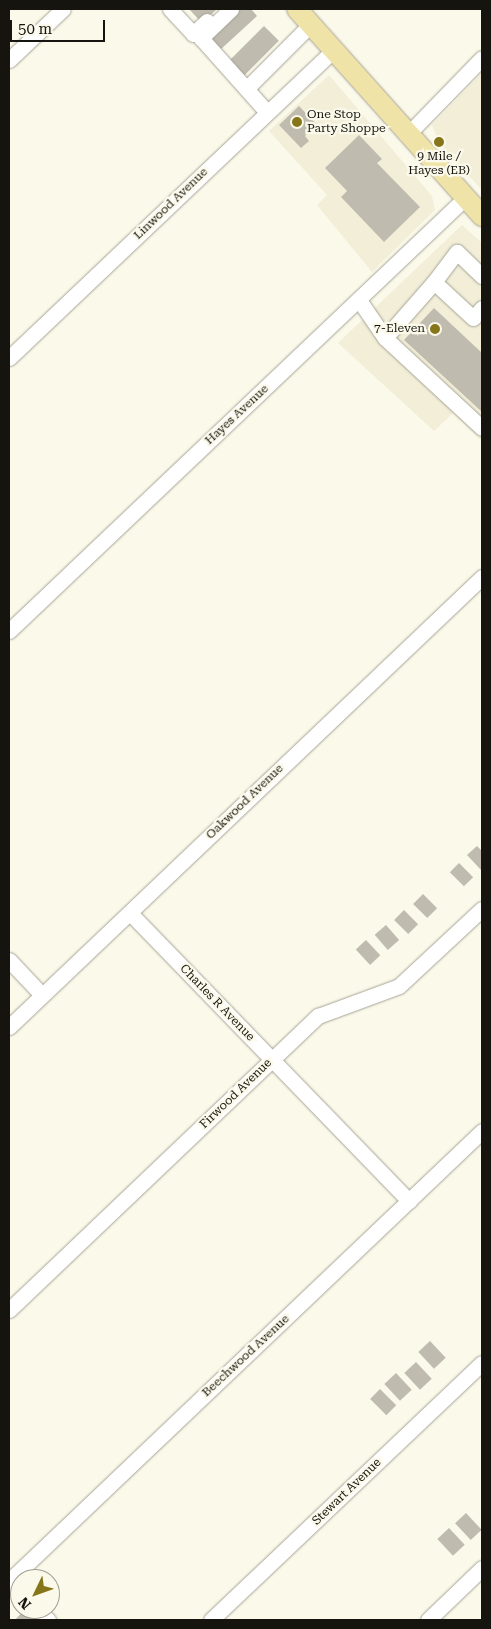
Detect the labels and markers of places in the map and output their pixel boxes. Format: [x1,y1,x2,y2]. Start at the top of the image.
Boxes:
place label: One Stop Party Shoppe [307,108,386,136]
marker: One Stop Party Shoppe [291,116,303,128]
marker: 9 Mile / Hayes (EB) [433,136,445,148]
place label: 9 Mile / Hayes (EB) [408,150,470,178]
place label: 7-Eleven [374,322,425,336]
marker: 7-Eleven [429,323,441,335]

